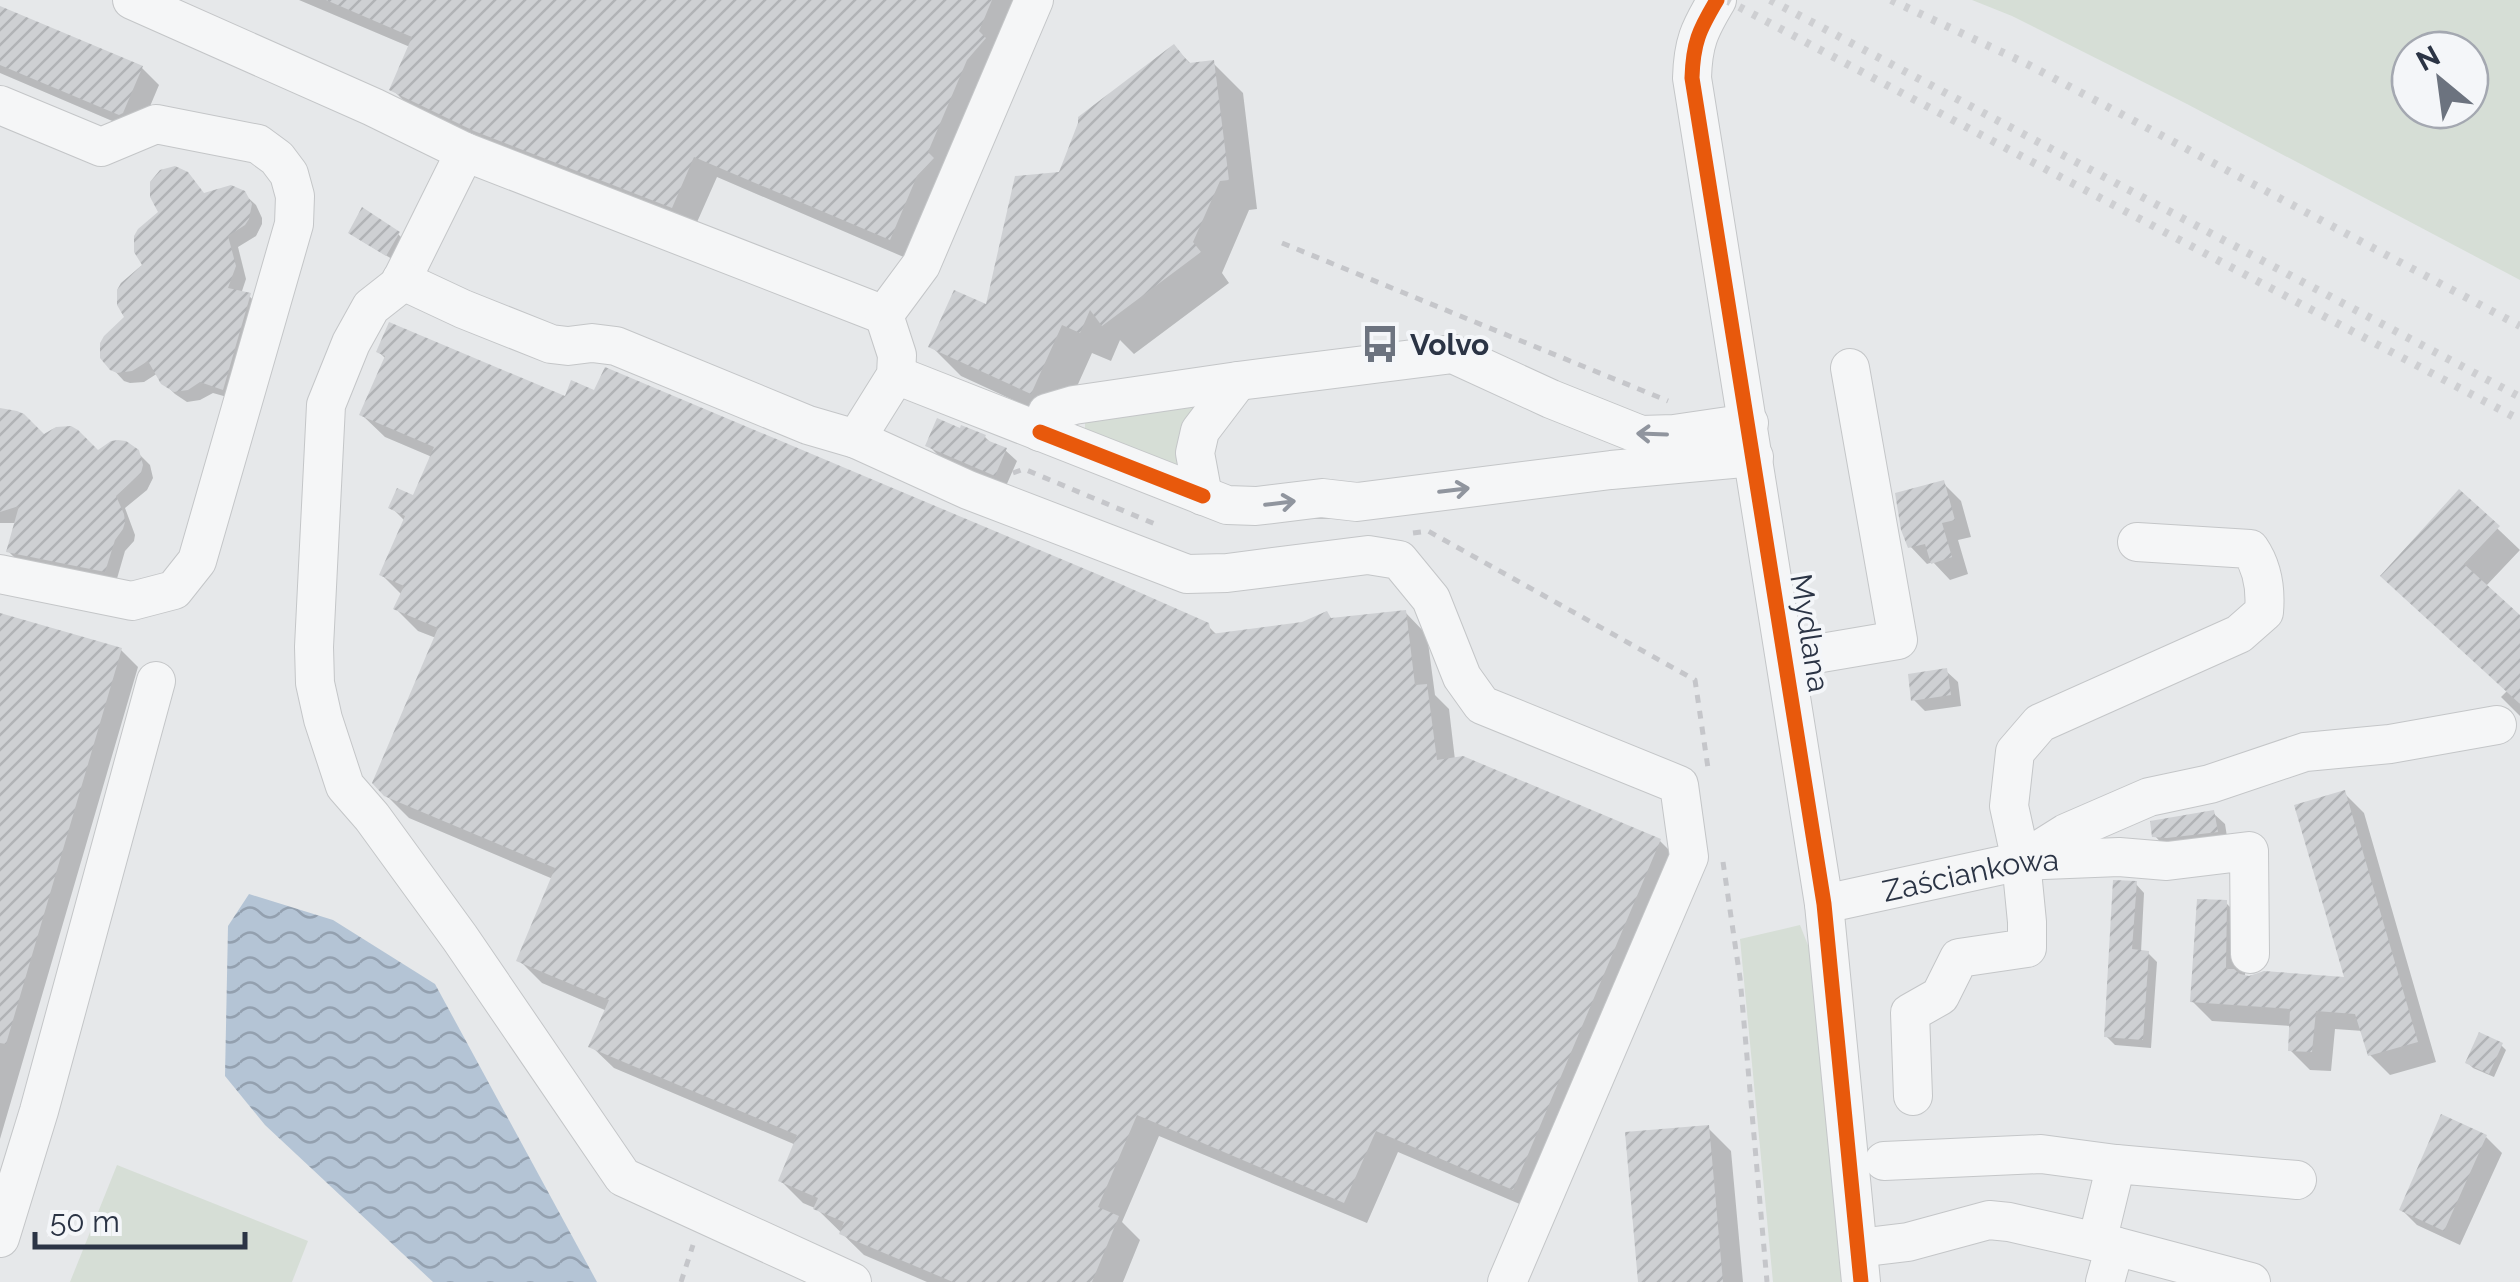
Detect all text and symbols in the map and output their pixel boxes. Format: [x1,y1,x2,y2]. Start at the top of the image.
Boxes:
north arrow [2390,30,2490,130]
text: N [2411,39,2445,78]
bus stop icon: Volvo [1359,323,1401,365]
place label: Volvo [1410,327,1489,362]
one-way arrow [1636,424,1669,443]
one-way arrow [1438,480,1470,498]
one-way arrow [1263,493,1295,512]
street label: Mydlana [1783,571,1837,695]
street label: Zaściankowa [1879,842,2060,908]
scale bar [35,1187,245,1249]
text: 50 m [50,1204,120,1239]

